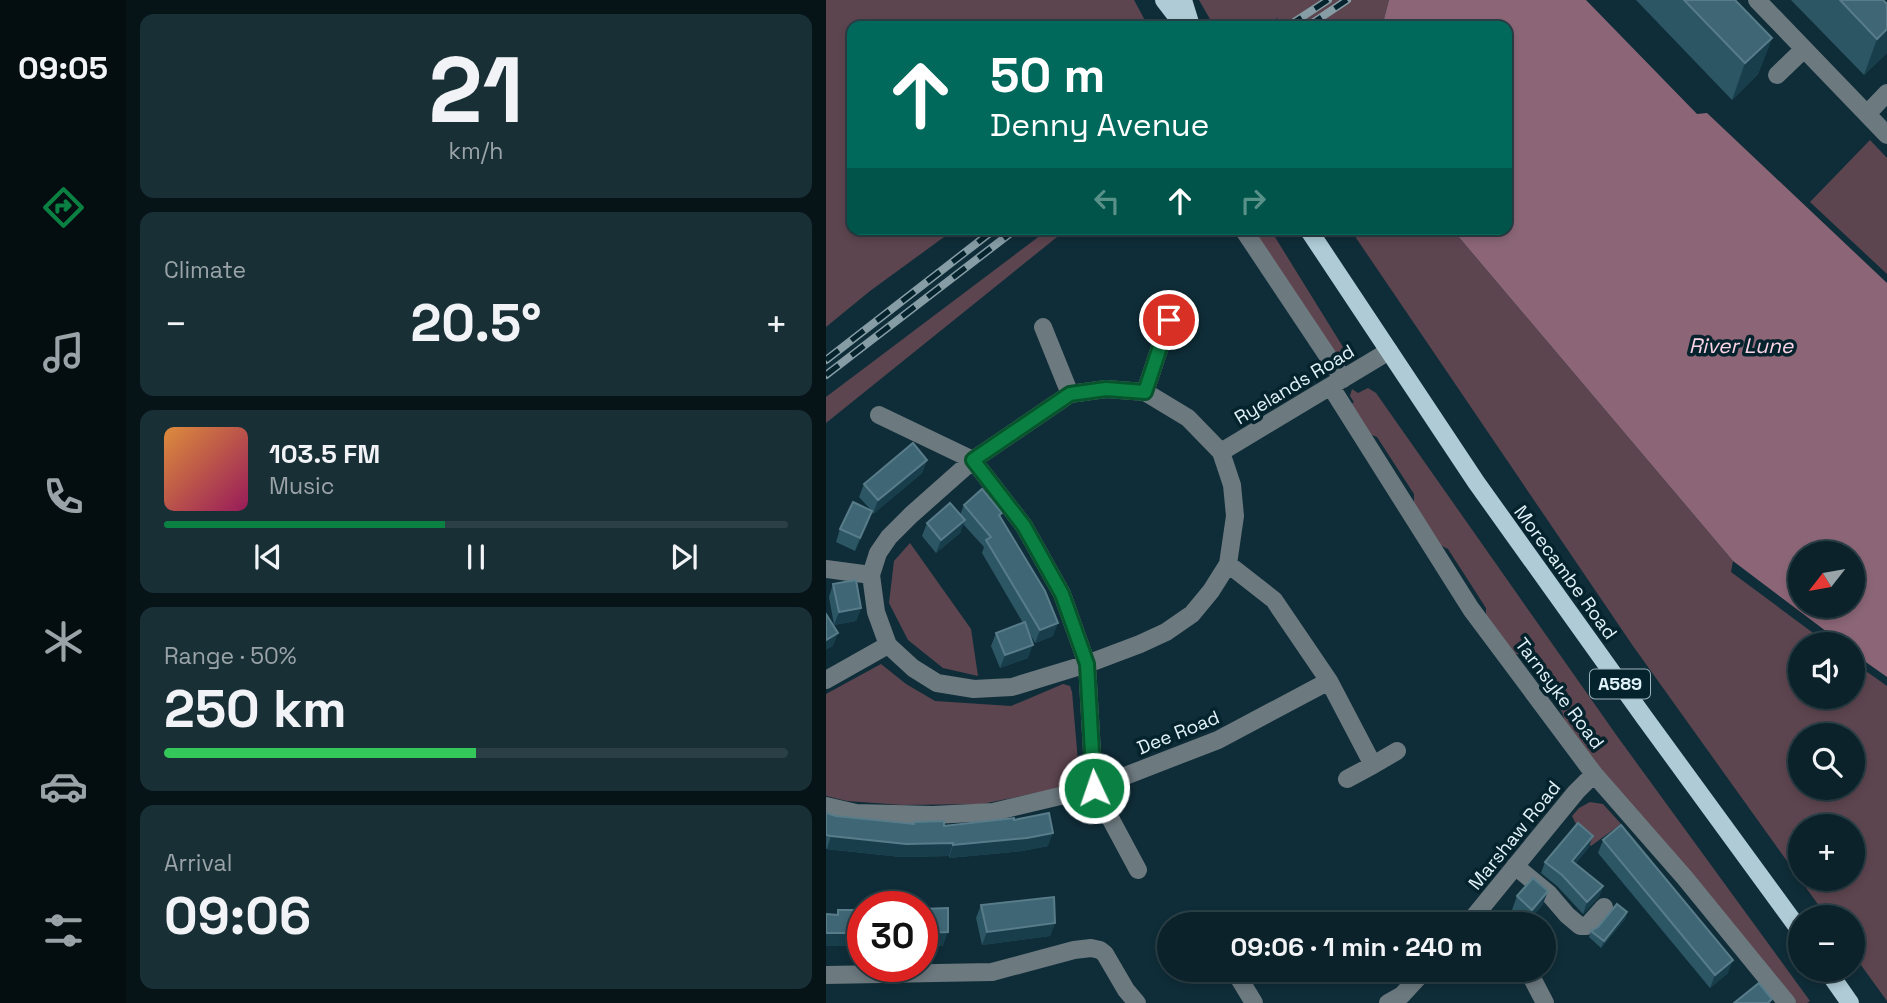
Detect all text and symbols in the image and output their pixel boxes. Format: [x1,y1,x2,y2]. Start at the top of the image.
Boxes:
text: 21 [428,32,524,149]
text: 50 m [990,44,1105,106]
text: 09:05 [18,48,108,88]
icon: ahead [875,49,966,140]
text: Denny Avenue [990,105,1210,145]
text: km/h [449,136,503,166]
icon: left [1088,182,1126,220]
icon: ahead [1161,182,1199,220]
icon: right [1234,182,1272,220]
icon: directions [39,183,88,232]
text: Climate [164,255,246,285]
text: 20.5° [410,290,542,356]
pin [1139,290,1199,350]
text: − [164,300,188,348]
text: + [764,300,788,348]
icon: arrive [1150,301,1188,339]
icon: music [39,328,88,377]
water label: River Lune [1689,332,1795,359]
street label: Ryelands Road [1230,339,1359,430]
text: 103.5 FM [269,437,380,471]
text: Music [269,471,334,501]
icon: phone [39,472,88,521]
street label: Morecambe Road [1508,500,1623,644]
icon: previous [249,538,287,576]
icon: pause [457,538,495,576]
icon: next [665,538,703,576]
north arrow [1788,541,1866,618]
map controls [1788,541,1865,982]
icon: climate [39,617,88,666]
button: sound [1788,632,1865,709]
street label: Tarnsyke Road [1509,633,1610,754]
text: Range · 50% [164,641,297,671]
road number: A589 [1590,670,1650,698]
text: 250 km [164,676,347,742]
street label: Dee Road [1133,705,1223,760]
button: search [1788,723,1865,800]
position arrow [1057,751,1131,825]
icon: car [39,762,88,811]
street label: Marshaw Road [1463,776,1566,895]
button: + [1788,814,1865,891]
text: Arrival [164,848,232,878]
text: 09:06 [164,883,311,949]
speed limit sign: 30 [847,891,938,982]
button: − [1788,905,1865,982]
icon: filters [39,906,88,955]
text: 09:06 · 1 min · 240 m [1230,930,1483,964]

